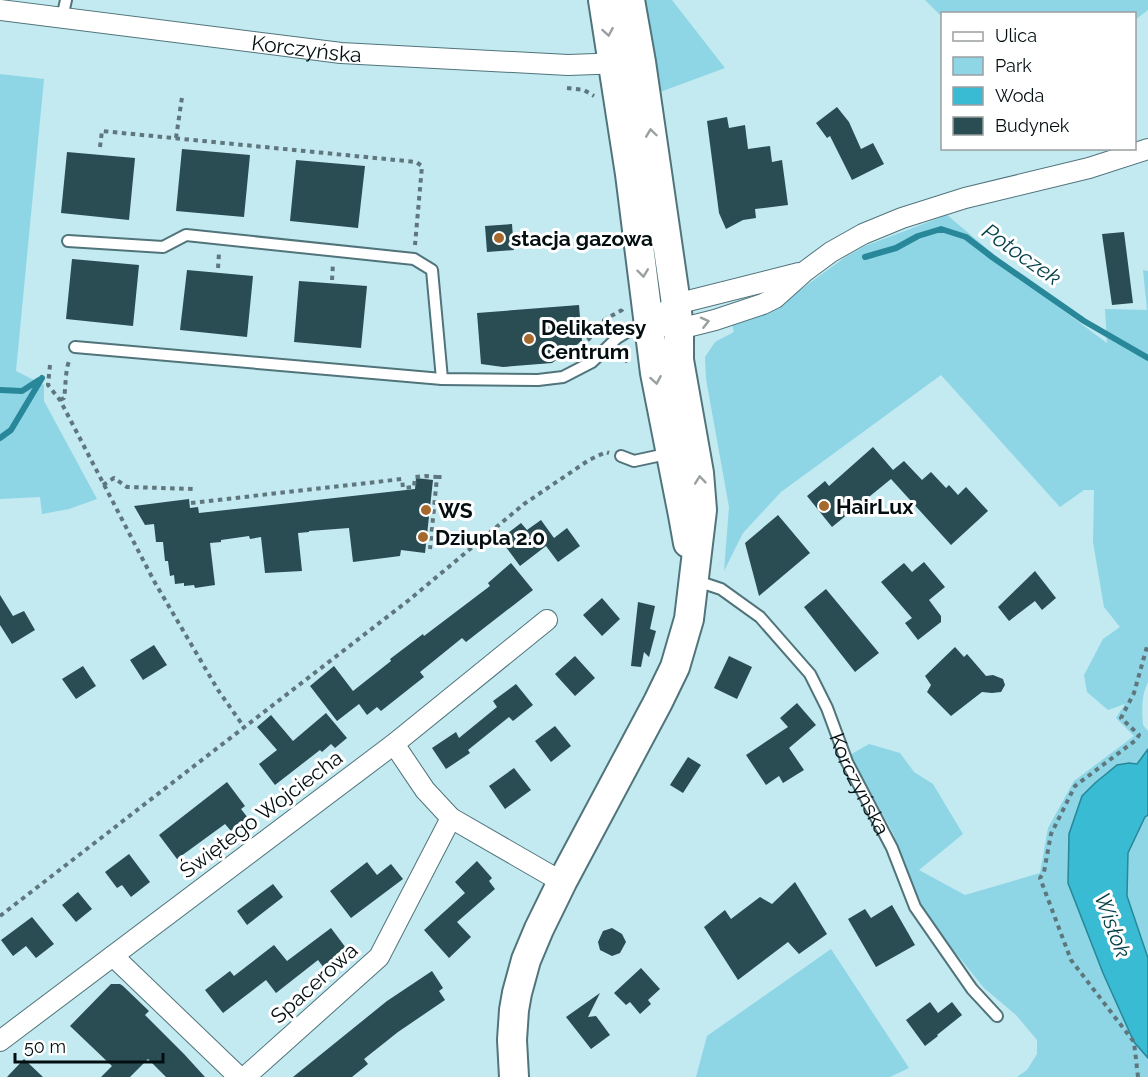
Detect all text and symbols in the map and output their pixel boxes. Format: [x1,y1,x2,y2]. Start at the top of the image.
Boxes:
legend [941,12,1136,150]
text: Ulica [995,25,1037,46]
one-way arrow [602,28,614,37]
street label: Korczyńska [250,29,362,67]
text: Park [995,55,1032,76]
text: Woda [995,85,1044,106]
text: Budynek [995,115,1070,136]
one-way arrow [646,129,658,138]
water label: Potoczek [978,217,1067,291]
place label: stacja gazowa [511,226,653,251]
marker: stacja gazowa [492,231,506,245]
one-way arrow [636,269,648,278]
place label: Delikatesy Centrum [541,315,647,364]
one-way arrow [700,317,710,330]
marker: Delikatesy Centrum [522,332,536,346]
one-way arrow [650,375,662,385]
one-way arrow [694,475,707,485]
place label: HairLux [836,494,914,519]
place label: WS [438,498,473,523]
marker: HairLux [817,499,831,513]
marker: WS [419,503,433,517]
place label: Dziupla 2.0 [435,525,545,550]
marker: Dziupla 2.0 [416,530,430,544]
street label: Korczyńska [825,729,895,839]
street label: Świętego Wojciecha [175,745,347,883]
water label: Wisłok [1089,889,1137,961]
street label: Spacerowa [265,937,363,1029]
scale bar [15,1026,164,1064]
text: 50 m [24,1036,66,1057]

